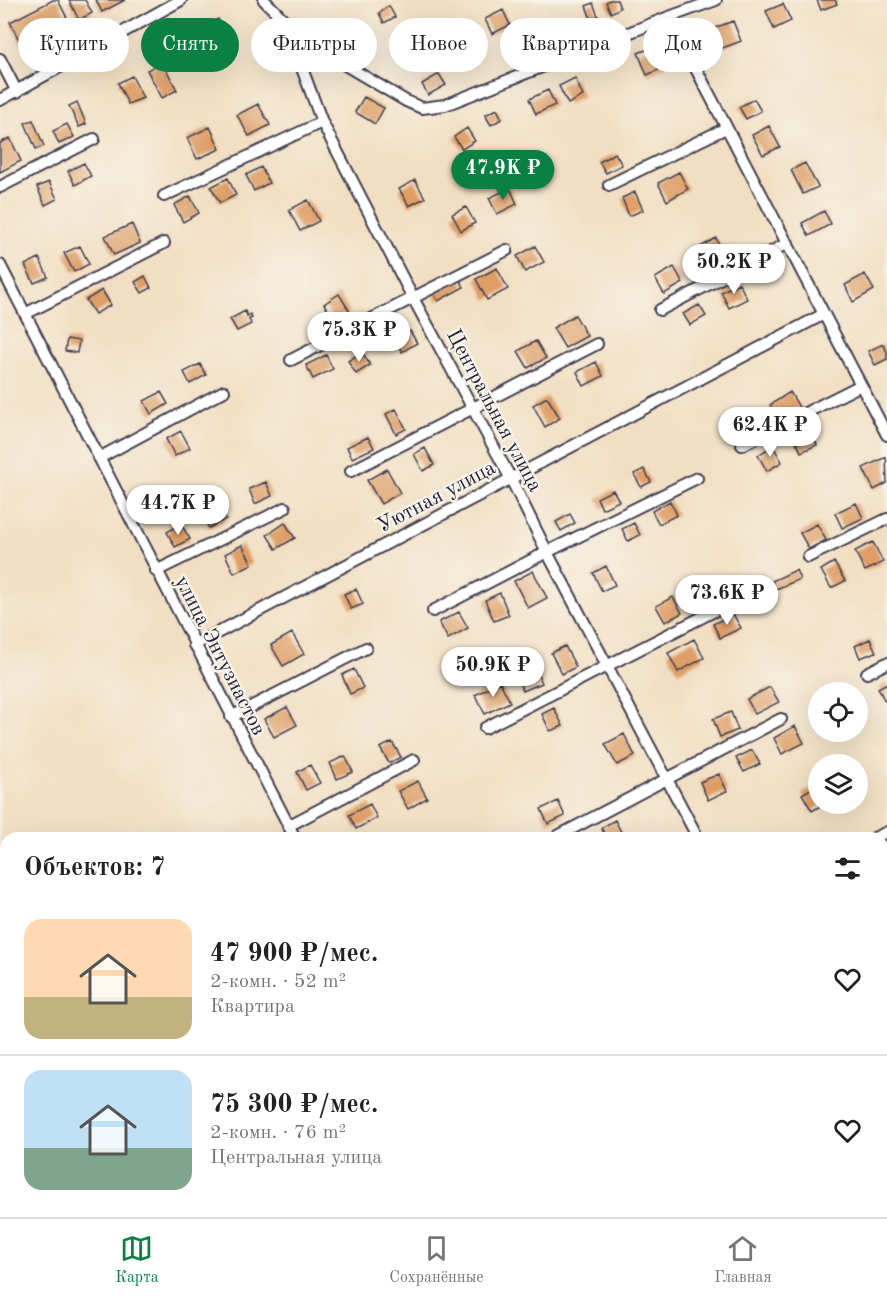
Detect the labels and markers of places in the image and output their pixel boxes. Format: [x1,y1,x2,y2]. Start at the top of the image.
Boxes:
pin: 47.9K ₽ [448,150,558,201]
pin: 50.2K ₽ [679,244,789,295]
pin: 75.3K ₽ [304,312,414,363]
pin: 62.4K ₽ [715,407,825,458]
pin: 44.7K ₽ [123,485,233,536]
pin: 73.6K ₽ [672,575,782,626]
pin: 50.9K ₽ [438,647,548,698]

